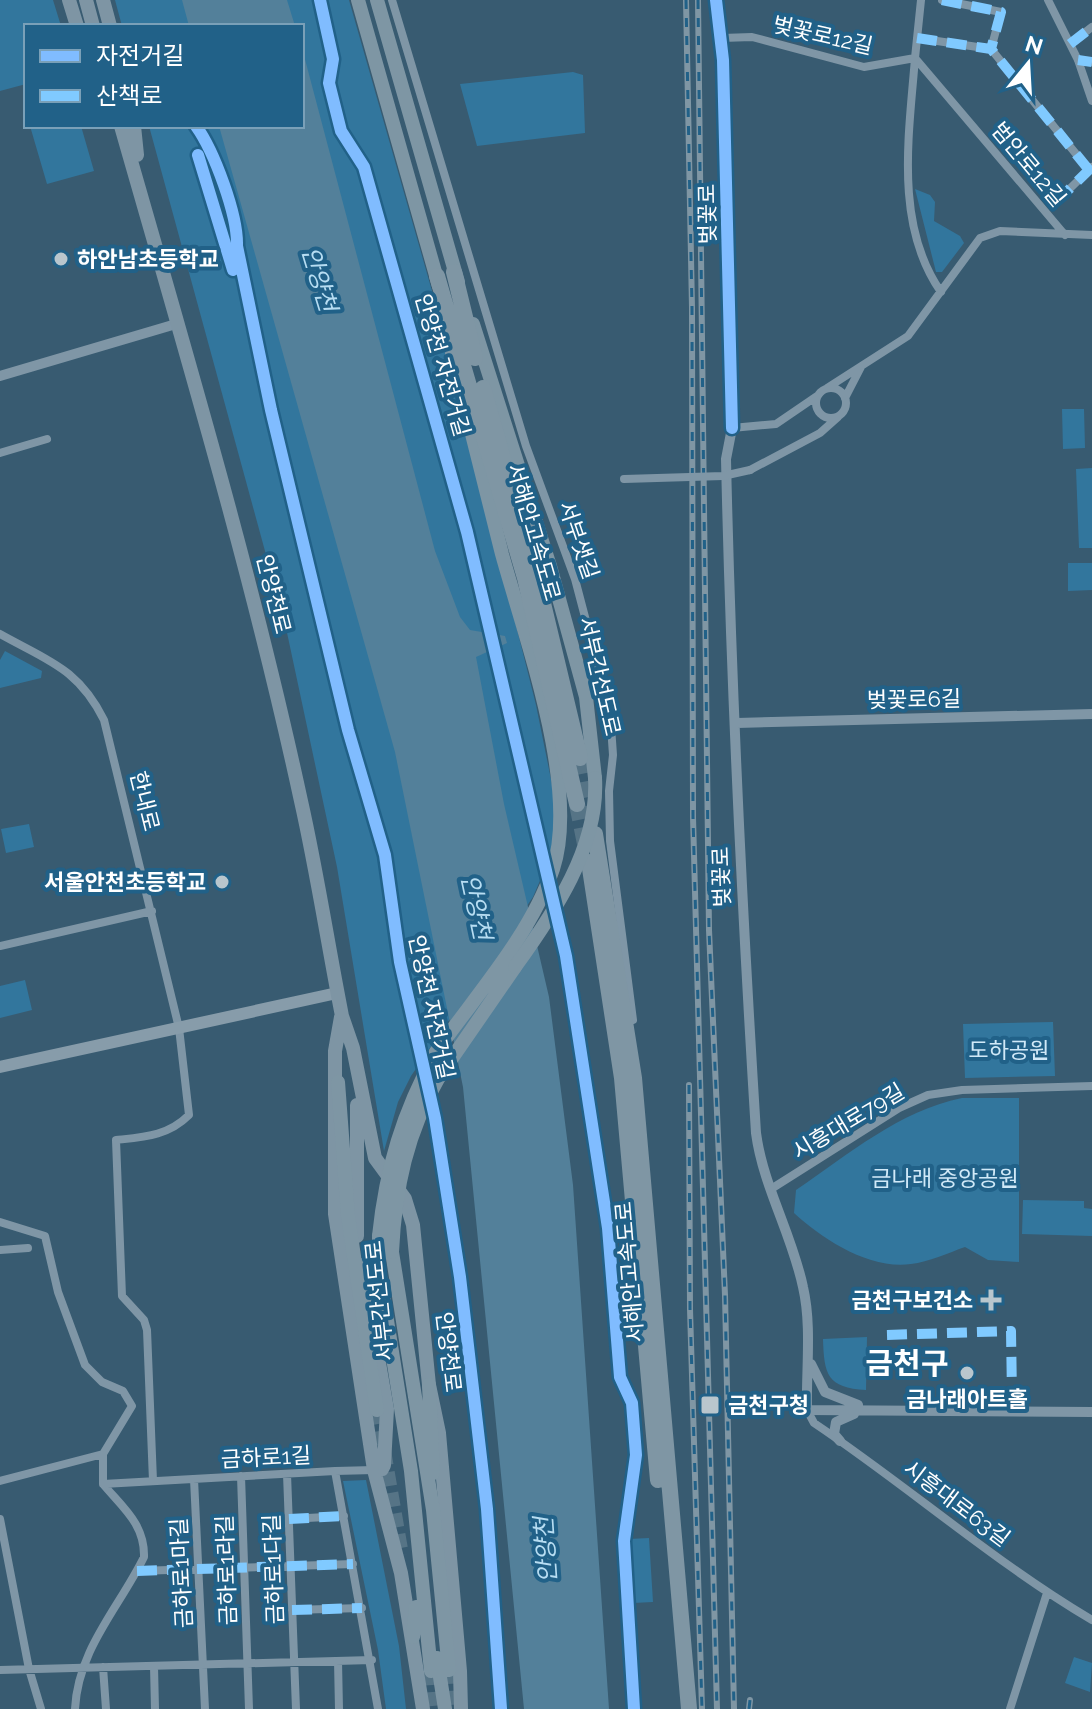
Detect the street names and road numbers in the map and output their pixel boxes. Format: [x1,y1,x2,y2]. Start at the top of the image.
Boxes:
street label: 벚꽃로12길 [770,11,876,59]
street label: 범안로12길 [986,117,1072,211]
street label: 벚꽃로 [693,183,721,245]
street label: 안양천 자전거길 [410,291,476,439]
street label: 서해안고속도로 [502,460,566,604]
street label: 서부샛길 [554,497,604,583]
street label: 안양천로 [252,552,296,636]
street label: 서부간선도로 [574,614,626,738]
street label: 벚꽃로6길 [867,685,961,713]
street label: 한내로 [125,768,165,834]
street label: 벚꽃로 [707,846,735,908]
street label: 안양천 자전거길 [404,932,460,1082]
street label: 시흥대로79길 [787,1077,909,1165]
street label: 서해안고속도로 [610,1200,648,1344]
street label: 서부간선도로 [360,1239,398,1363]
street label: 안양천로 [431,1310,467,1394]
street label: 금하로1길 [220,1442,312,1472]
street label: 시흥대로63길 [899,1455,1015,1551]
street label: 금하로1다길 [258,1513,288,1625]
street label: 금하로1라길 [211,1514,241,1626]
street label: 금하로1마길 [165,1517,197,1629]

